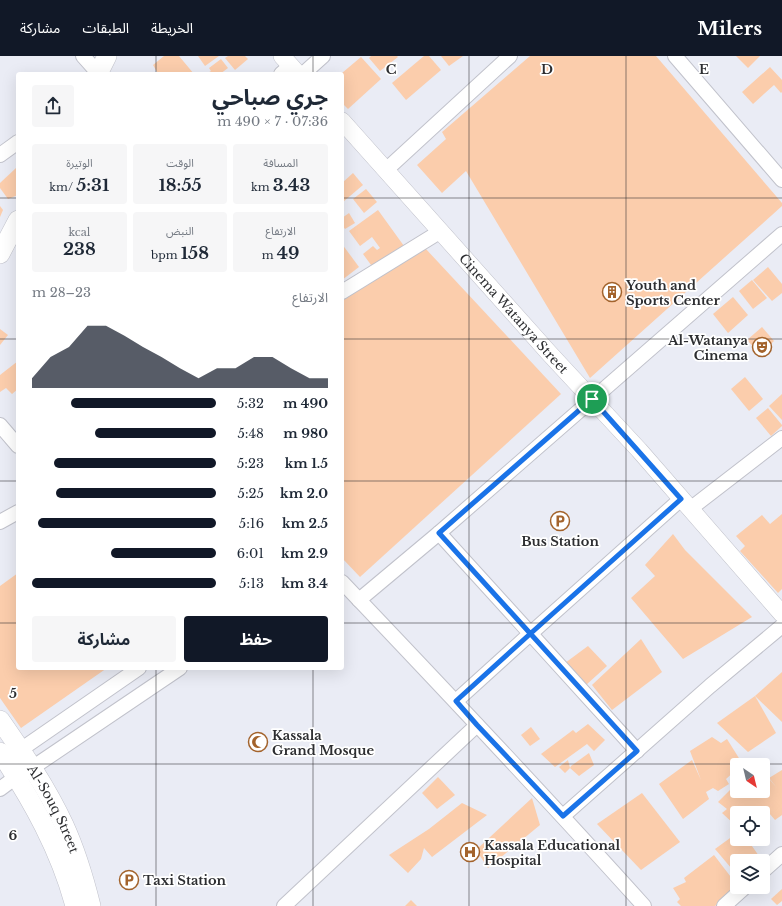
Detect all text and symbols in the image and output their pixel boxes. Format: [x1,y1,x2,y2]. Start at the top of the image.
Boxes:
text: Milers [697,17,762,40]
text: مشاركة [20,19,60,37]
text: الطبقات [82,19,129,37]
text: الخريطة [151,19,193,37]
text: C [386,61,397,78]
text: D [541,61,553,78]
text: E [699,61,709,78]
text: جري صباحي [212,84,328,111]
button: share [32,85,74,127]
text: 07:36 · 7 × 490 m [217,113,328,130]
text: الوتيرة [66,156,93,170]
text: الوقت [166,156,194,170]
text: المسافة [263,156,298,170]
text: 5:31 [76,175,109,196]
text: 18:55 [158,175,202,196]
text: 3.43 [273,175,310,196]
text: /km [49,180,76,194]
text: km [251,180,273,194]
text: النبض [166,224,194,238]
text: الارتفاع [266,224,296,238]
text: kcal [68,225,90,239]
text: 238 [63,239,96,260]
text: 158 [181,243,209,264]
text: 49 [277,243,300,264]
text: bpm [151,248,181,262]
text: m [262,248,277,262]
street label: Cinema Watanya Street [455,250,572,378]
place label: Youth and Sports Center [625,277,720,309]
building icon: Youth and Sports Center [601,281,623,303]
text: 23–28 m [32,284,91,301]
text: الارتفاع [292,289,328,306]
place label: Al-Watanya Cinema [667,332,749,364]
theatre icon: Al-Watanya Cinema [751,336,773,358]
pin [575,382,609,416]
icon: arrive [581,388,603,410]
text: 5:32 [237,395,264,412]
text: 490 m [283,395,328,412]
text: 5:48 [237,425,264,442]
text: 980 m [283,425,328,442]
text: 5:23 [237,455,264,472]
text: 1.5 km [285,455,328,472]
text: 5:25 [238,485,264,502]
text: 2.0 km [280,485,328,502]
parking icon: Bus Station [549,510,571,532]
text: 5:16 [239,515,264,532]
text: 2.5 km [282,515,328,532]
place label: Bus Station [521,533,599,550]
text: 6:01 [237,545,264,562]
text: 2.9 km [281,545,328,562]
text: 5:13 [239,575,264,592]
text: 3.4 km [281,575,328,592]
button: مشاركة [32,616,176,662]
button: حفظ [184,616,328,662]
text: 5 [9,685,17,702]
place label: Kassala Grand Mosque [272,727,374,759]
mosque icon: Kassala Grand Mosque [247,731,269,753]
north arrow [730,758,770,798]
map controls [730,758,770,894]
street label: Al-Souq Street [23,761,83,856]
button: locate [730,806,770,846]
text: 6 [9,827,18,844]
place label: Kassala Educational Hospital [484,837,620,869]
hospital icon: Kassala Educational Hospital [459,841,481,863]
button: layers [730,854,770,894]
parking icon: Taxi Station [118,869,140,891]
place label: Taxi Station [143,872,227,889]

